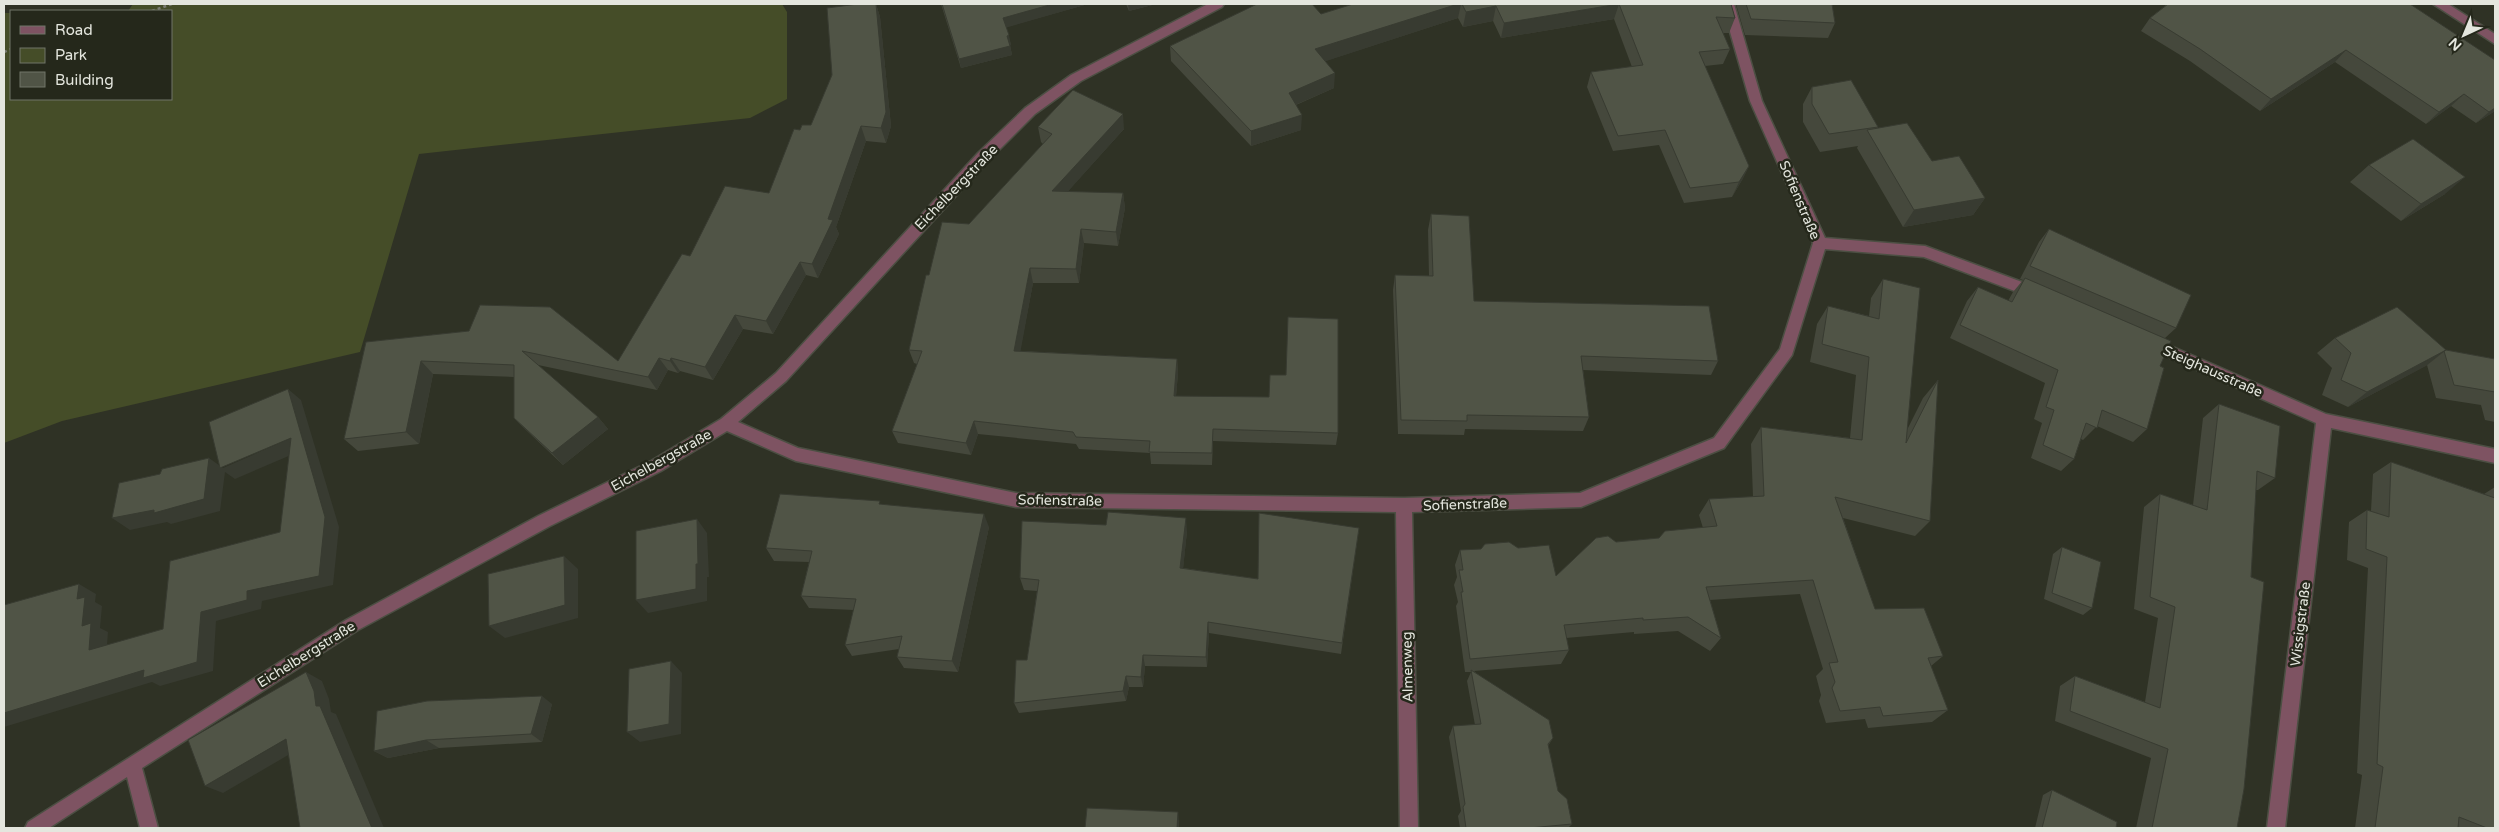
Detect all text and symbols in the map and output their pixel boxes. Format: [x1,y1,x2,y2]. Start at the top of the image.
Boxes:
legend [10,10,172,100]
north arrow [2439,10,2489,60]
text: Road [55,21,93,39]
text: N [2445,34,2465,54]
text: Park [55,46,87,64]
text: Building [55,71,114,89]
street label: Eichelbergstraße [911,141,1002,234]
street label: Sofienstraße [1775,158,1824,242]
street label: Steighausstraße [2160,342,2265,401]
street label: Eichelbergstraße [608,426,715,495]
street label: Sofienstraße [1018,491,1102,510]
street label: Sofienstraße [1423,495,1507,514]
street label: Wissigstraße [2287,581,2314,667]
street label: Eichelbergstraße [254,617,358,691]
street label: Almenweg [1398,631,1417,703]

